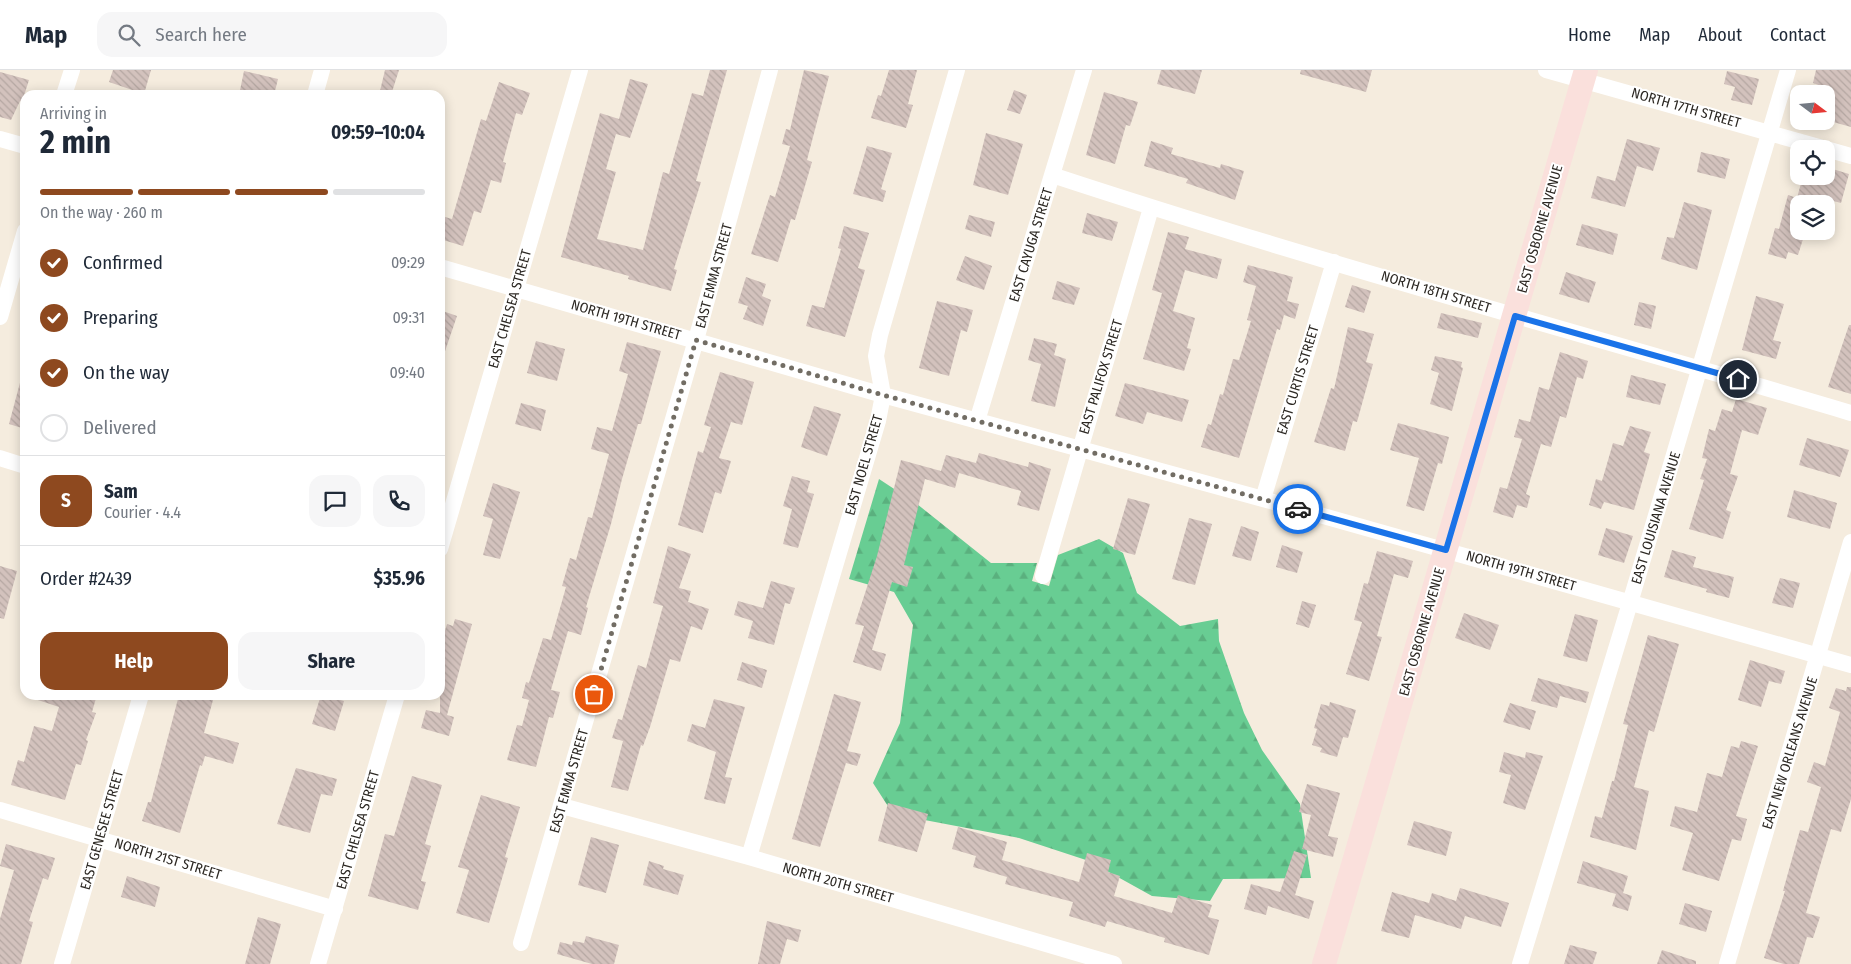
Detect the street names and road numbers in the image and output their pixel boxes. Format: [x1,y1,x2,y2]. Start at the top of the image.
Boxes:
street label: NORTH 17TH STREET [1630,84,1743,132]
street label: EAST OSBORNE AVENUE [1514,162,1567,295]
street label: EAST CAYUGA STREET [1006,185,1057,304]
street label: EAST EMMA STREET [692,221,736,330]
street label: EAST CHELSEA STREET [485,247,535,370]
street label: NORTH 18TH STREET [1379,267,1493,317]
street label: NORTH 19TH STREET [569,296,683,344]
street label: EAST PALIFOX STREET [1075,317,1127,436]
street label: EAST CURTIS STREET [1273,323,1323,437]
street label: EAST NOEL STREET [841,412,887,517]
street label: EAST LOUISIANA AVENUE [1628,449,1684,586]
street label: NORTH 19TH STREET [1464,547,1578,595]
street label: EAST OSBORNE AVENUE [1396,565,1449,698]
street label: EAST NEW ORLEANS AVENUE [1759,674,1821,831]
street label: EAST EMMA STREET [546,726,592,835]
street label: EAST GENESEE STREET [77,768,127,892]
street label: EAST CHELSEA STREET [333,768,383,891]
street label: NORTH 21ST STREET [112,835,224,884]
street label: NORTH 20TH STREET [781,859,896,907]

